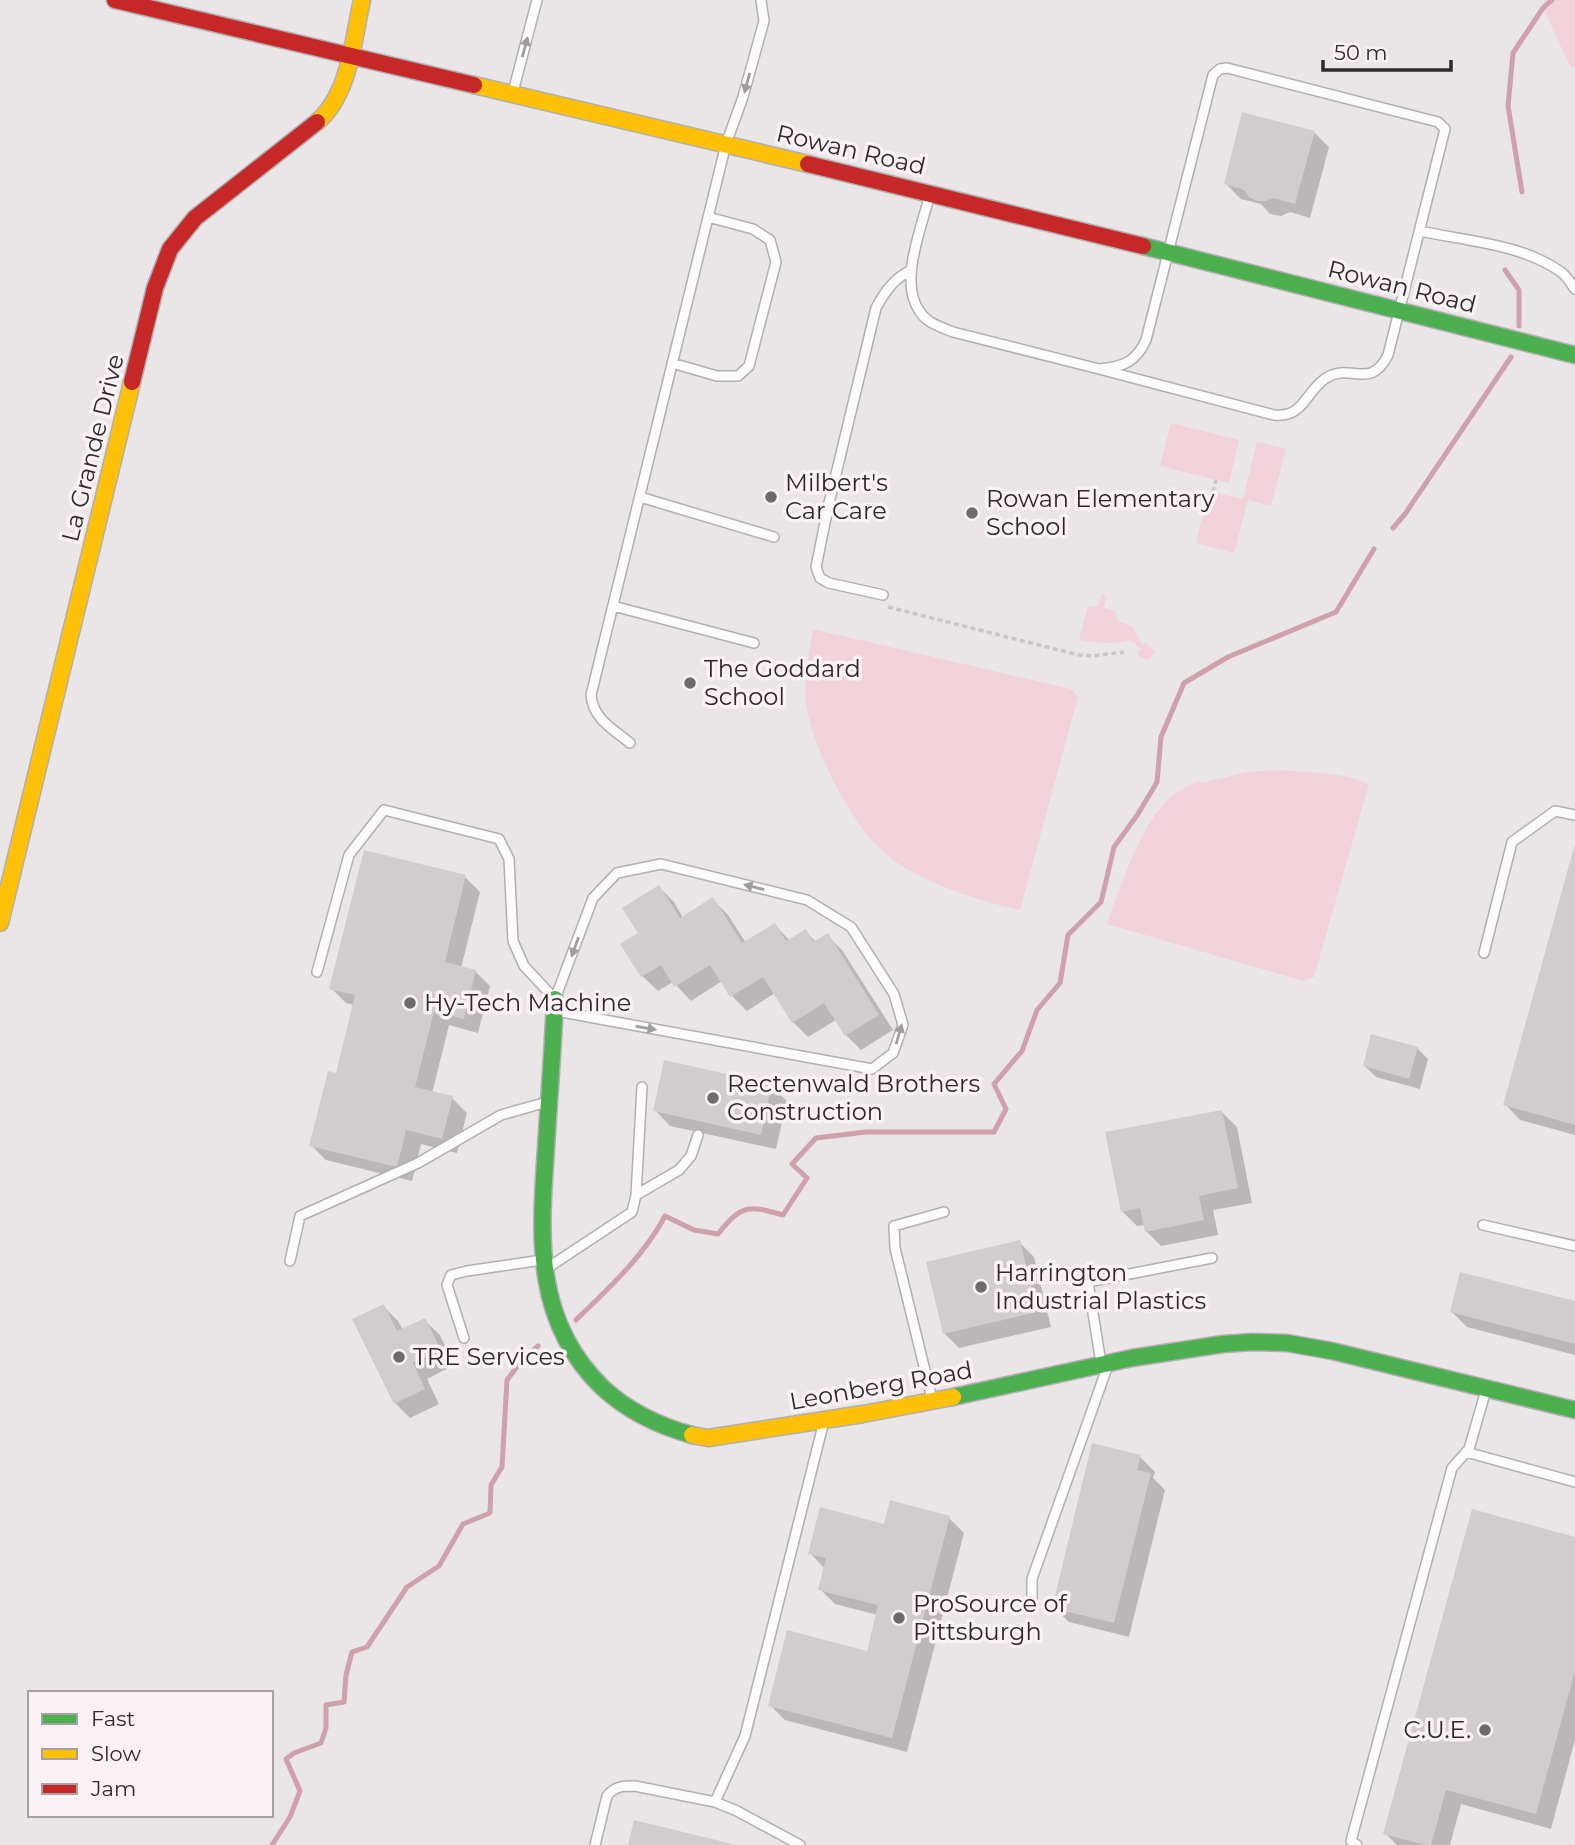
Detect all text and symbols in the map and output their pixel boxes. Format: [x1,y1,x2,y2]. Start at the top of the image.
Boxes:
scale bar [1323,28,1451,72]
one-way arrow [520,36,531,58]
text: 50 m [1334,40,1388,65]
one-way arrow [741,72,752,94]
street label: Rowan Road [774,118,928,181]
street label: Rowan Road [1325,254,1479,319]
street label: La Grande Drive [55,351,130,545]
place label: Milbert's Car Care [785,468,888,525]
place label: Rowan Elementary School [986,484,1214,541]
marker: Milbert's Car Care [763,489,779,505]
marker: Rowan Elementary School [964,505,980,521]
place label: The Goddard School [704,654,861,711]
marker: The Goddard School [682,675,698,691]
one-way arrow [743,881,765,892]
one-way arrow [569,936,580,957]
place label: Hy-Tech Machine [424,988,631,1017]
marker: Hy-Tech Machine [402,995,418,1011]
one-way arrow [635,1022,657,1033]
one-way arrow [894,1023,904,1044]
place label: Rectenwald Brothers Construction [727,1069,980,1126]
marker: Rectenwald Brothers Construction [705,1090,721,1106]
place label: Harrington Industrial Plastics [995,1258,1206,1315]
marker: Harrington Industrial Plastics [973,1279,989,1295]
place label: TRE Services [413,1342,565,1371]
marker: TRE Services [391,1349,407,1365]
street label: Leonberg Road [787,1355,975,1416]
place label: ProSource of Pittsburgh [913,1589,1067,1646]
marker: ProSource of Pittsburgh [891,1610,907,1626]
legend [28,1691,273,1817]
text: Fast [91,1706,135,1731]
place label: C.U.E. [1404,1715,1471,1744]
marker: C.U.E. [1477,1722,1493,1738]
text: Slow [91,1741,141,1766]
text: Jam [90,1776,136,1801]

